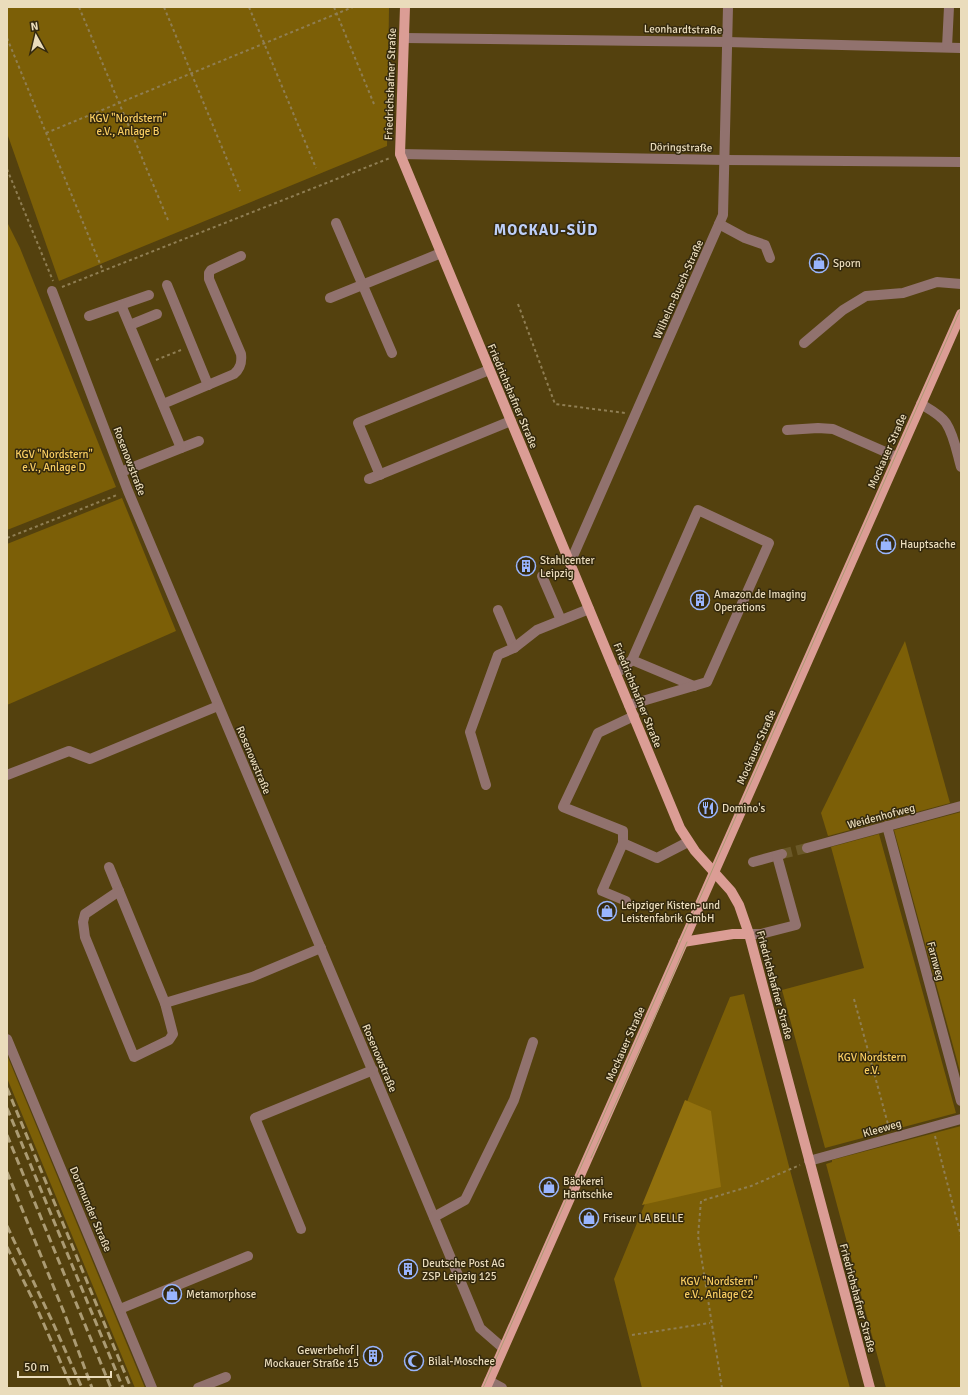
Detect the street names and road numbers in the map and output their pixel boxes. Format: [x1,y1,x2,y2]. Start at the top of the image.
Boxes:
street label: Leonhardtstraße [644,22,722,37]
street label: Friedrichshafner Straße [382,28,399,140]
street label: Döringstraße [650,140,712,155]
street label: Wilhelm-Busch-Straße [651,238,706,341]
street label: Friedrichshafner Straße [485,342,540,450]
street label: Mockauer Straße [865,412,910,491]
street label: Rosenowstraße [110,425,149,497]
street label: Friedrichshafner Straße [610,641,665,750]
street label: Mockauer Straße [734,708,779,787]
street label: Rosenowstraße [233,724,274,796]
street label: Weidenhofweg [846,801,917,832]
street label: Friedrichshafner Straße [754,929,795,1041]
street label: Farnweg [924,940,947,982]
street label: Mockauer Straße [603,1005,648,1084]
street label: Rosenowstraße [359,1022,400,1094]
street label: Kleeweg [861,1117,903,1140]
street label: Dortmunder Straße [67,1165,114,1254]
street label: Friedrichshafner Straße [837,1242,878,1354]

